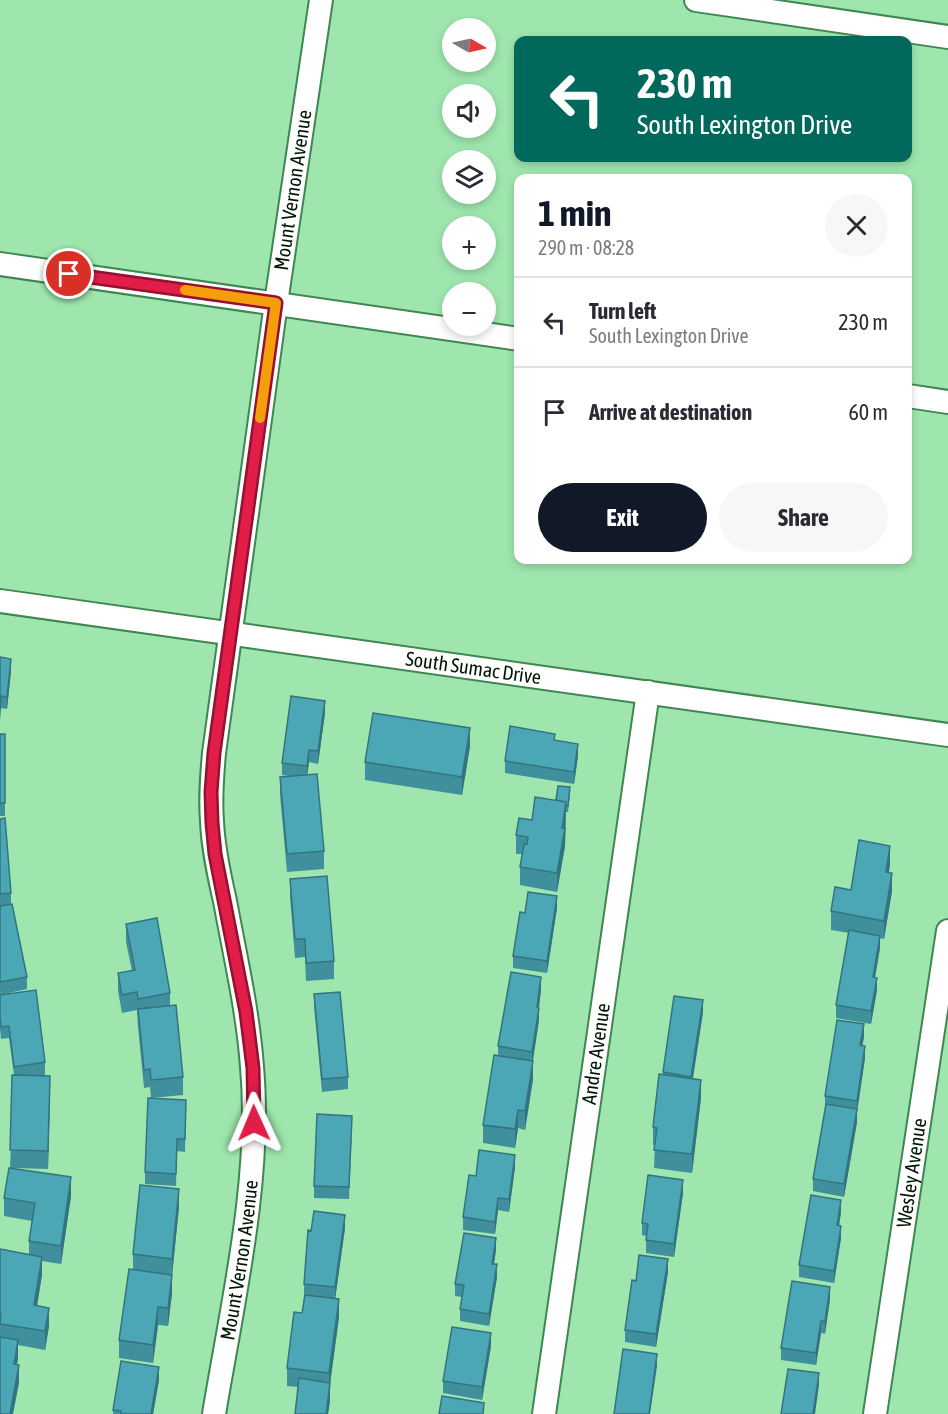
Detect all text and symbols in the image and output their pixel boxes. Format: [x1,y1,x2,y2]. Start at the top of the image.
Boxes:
north arrow [442,18,496,72]
map controls [442,18,496,336]
text: 230 m [637,59,732,107]
icon: left [538,60,616,138]
button: sound [442,84,496,138]
street label: Mount Vernon Avenue [269,108,316,272]
text: South Lexington Drive [637,109,852,140]
button: layers [442,150,496,204]
text: 1 min [538,192,612,234]
button: close [825,194,888,257]
button: + [442,216,496,270]
text: 290 m · 08:28 [538,236,634,259]
pin [43,248,94,299]
icon: arrive [52,257,85,290]
button: − [442,282,496,336]
text: Turn left [589,298,656,324]
icon: left [538,306,571,339]
text: 230 m [838,309,888,335]
text: South Lexington Drive [589,324,748,347]
icon: arrive [538,396,571,429]
text: Arrive at destination [589,399,752,425]
text: 60 m [848,399,888,425]
button: Exit [538,483,707,552]
button: Share [719,483,888,552]
street label: South Sumac Drive [404,646,543,688]
street label: Andre Avenue [577,1001,614,1106]
position arrow [222,1091,286,1155]
street label: Wesley Avenue [891,1116,931,1229]
street label: Mount Vernon Avenue [215,1179,262,1342]

